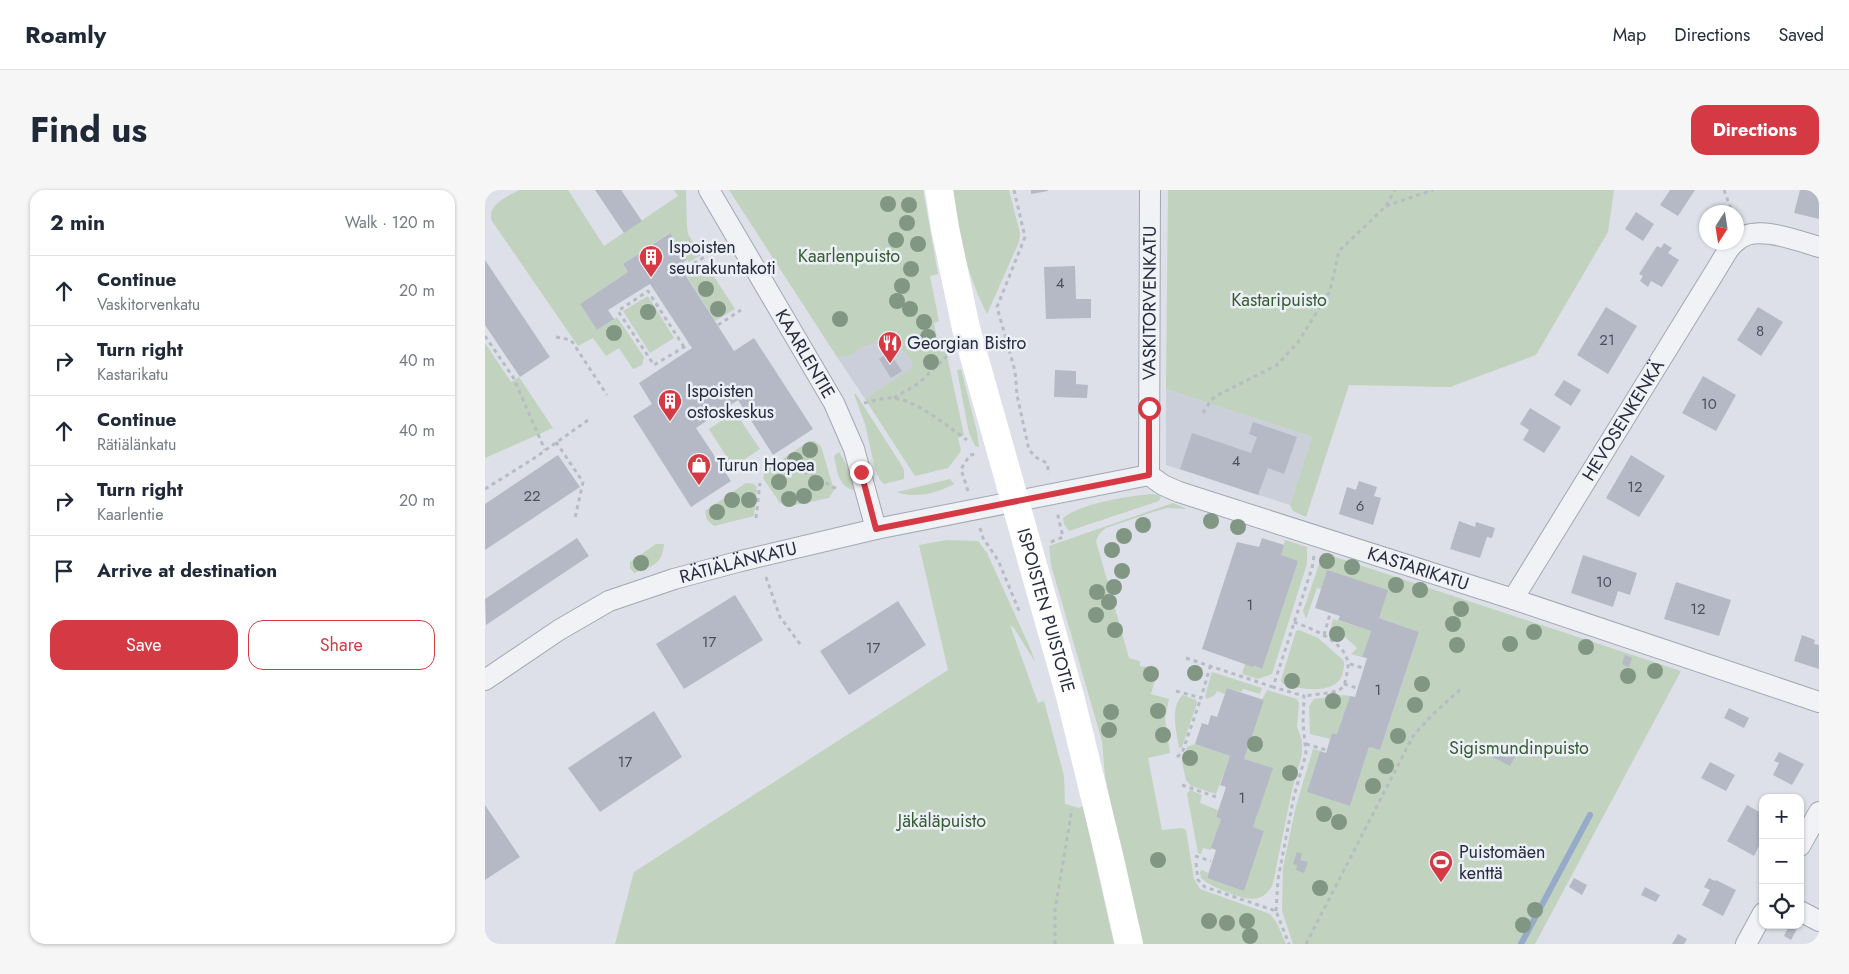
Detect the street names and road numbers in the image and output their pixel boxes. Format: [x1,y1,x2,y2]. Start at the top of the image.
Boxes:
street label: VASKITORVENKATU [1136,226,1163,380]
street label: KAARLENTIE [769,304,841,403]
street label: HEVOSENKENKÄ [1576,354,1671,486]
street label: ISPOISTEN PUISTOTIE [1010,525,1081,695]
street label: RÄTIÄLÄNKATU [677,535,800,590]
street label: KASTARIKATU [1364,540,1472,597]

